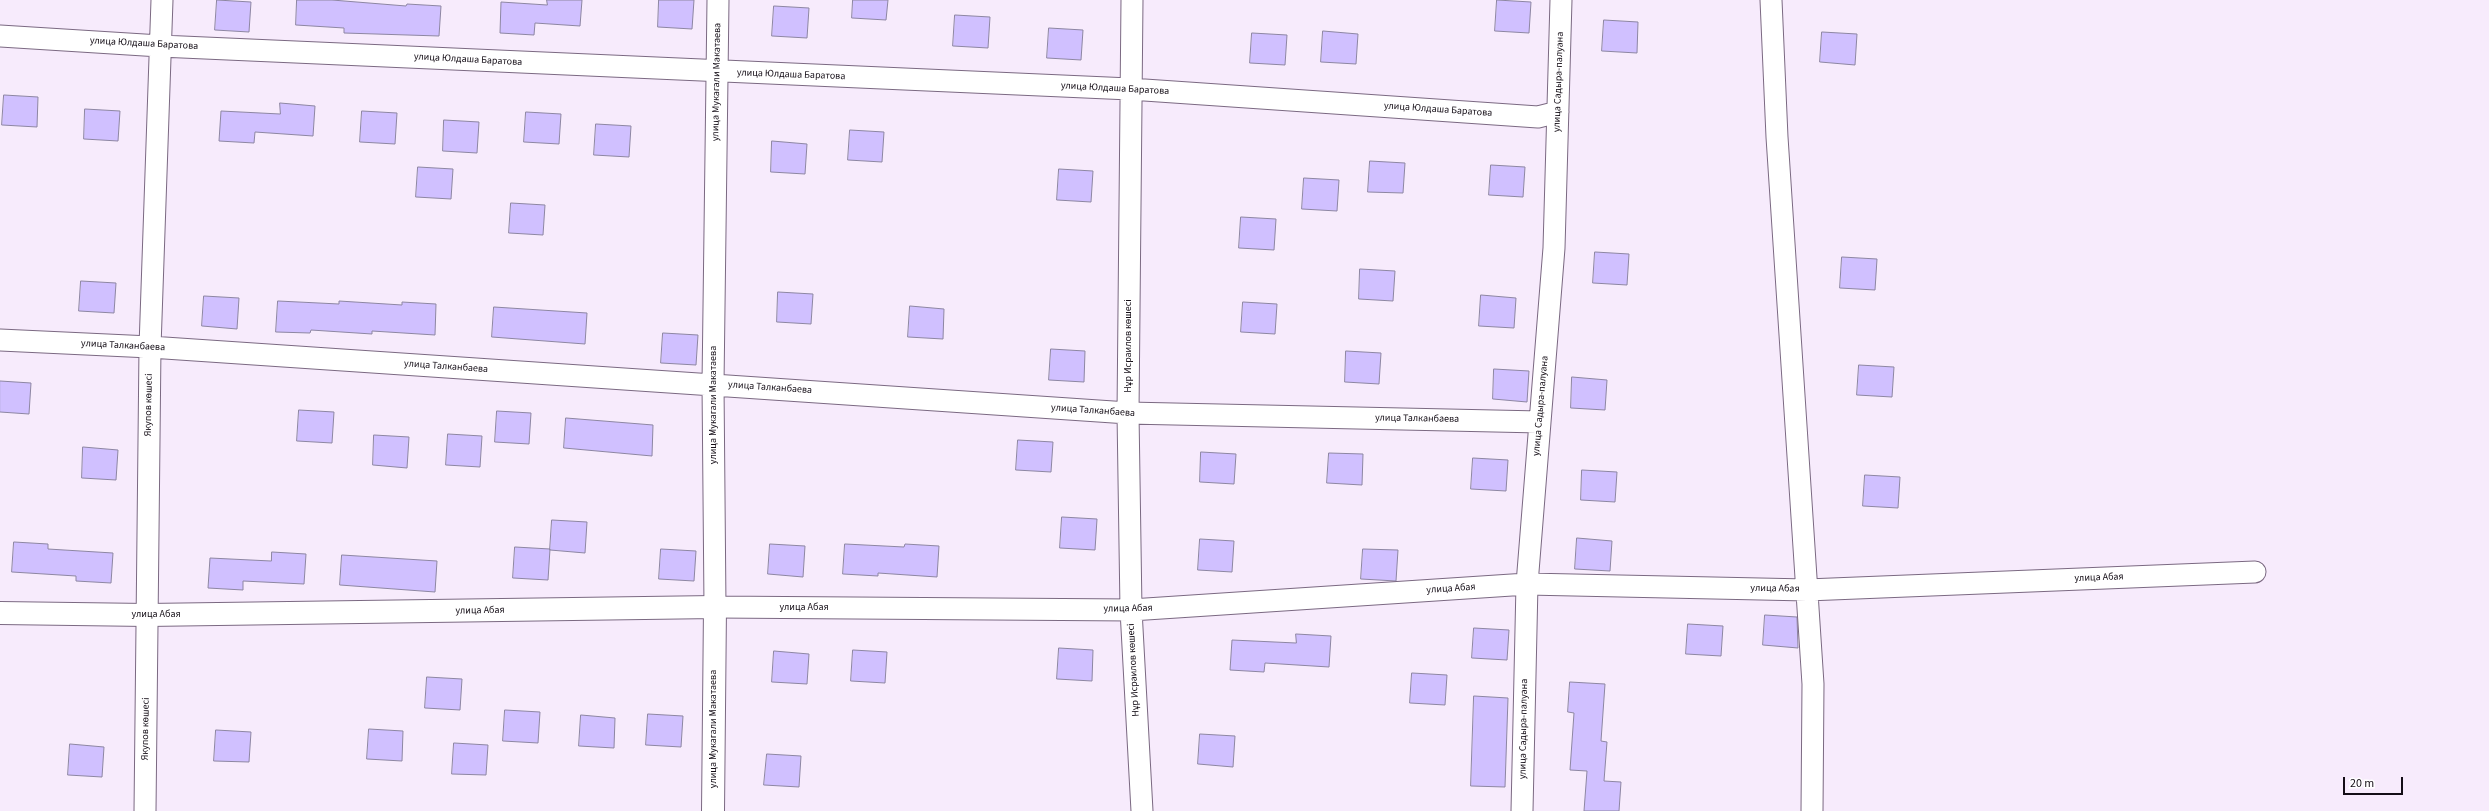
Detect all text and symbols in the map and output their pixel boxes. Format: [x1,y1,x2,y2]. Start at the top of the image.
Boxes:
street label: улица Мукагали Макатаева [710,23,724,141]
street label: улица Садыра-палуана [1551,31,1567,133]
street label: улица Юлдаша Баратова [89,35,199,53]
street label: улица Юлдаша Баратова [413,51,523,69]
street label: улица Юлдаша Баратова [737,67,845,83]
street label: улица Юлдаша Баратова [1060,80,1170,98]
street label: улица Юлдаша Баратова [1383,100,1493,120]
street label: Нұр Исраилов көшесі [1123,299,1135,393]
street label: улица Талканбаева [81,338,165,354]
street label: улица Мукагали Макатаева [708,346,720,464]
street label: улица Садыра-палуана [1531,355,1551,457]
street label: улица Талканбаева [404,358,488,376]
street label: Якупов көшесі [142,373,156,437]
street label: улица Талканбаева [728,379,812,397]
street label: улица Талканбаева [1051,402,1135,420]
street label: улица Талканбаева [1375,412,1459,426]
street label: улица Абая [2074,571,2124,585]
street label: улица Абая [1426,581,1476,597]
street label: улица Абая [1750,583,1800,595]
street label: улица Абая [779,602,829,614]
street label: улица Абая [1103,603,1153,615]
street label: улица Абая [455,605,505,617]
street label: улица Абая [131,609,181,621]
street label: Нұр Исраилов көшесі [1126,623,1142,717]
street label: улица Мукагали Макатаева [708,670,720,788]
street label: улица Садыра-палуана [1517,679,1531,779]
street label: Якупов көшесі [139,697,153,761]
scale bar [2345,769,2405,795]
text: 20 m [2350,775,2374,792]

